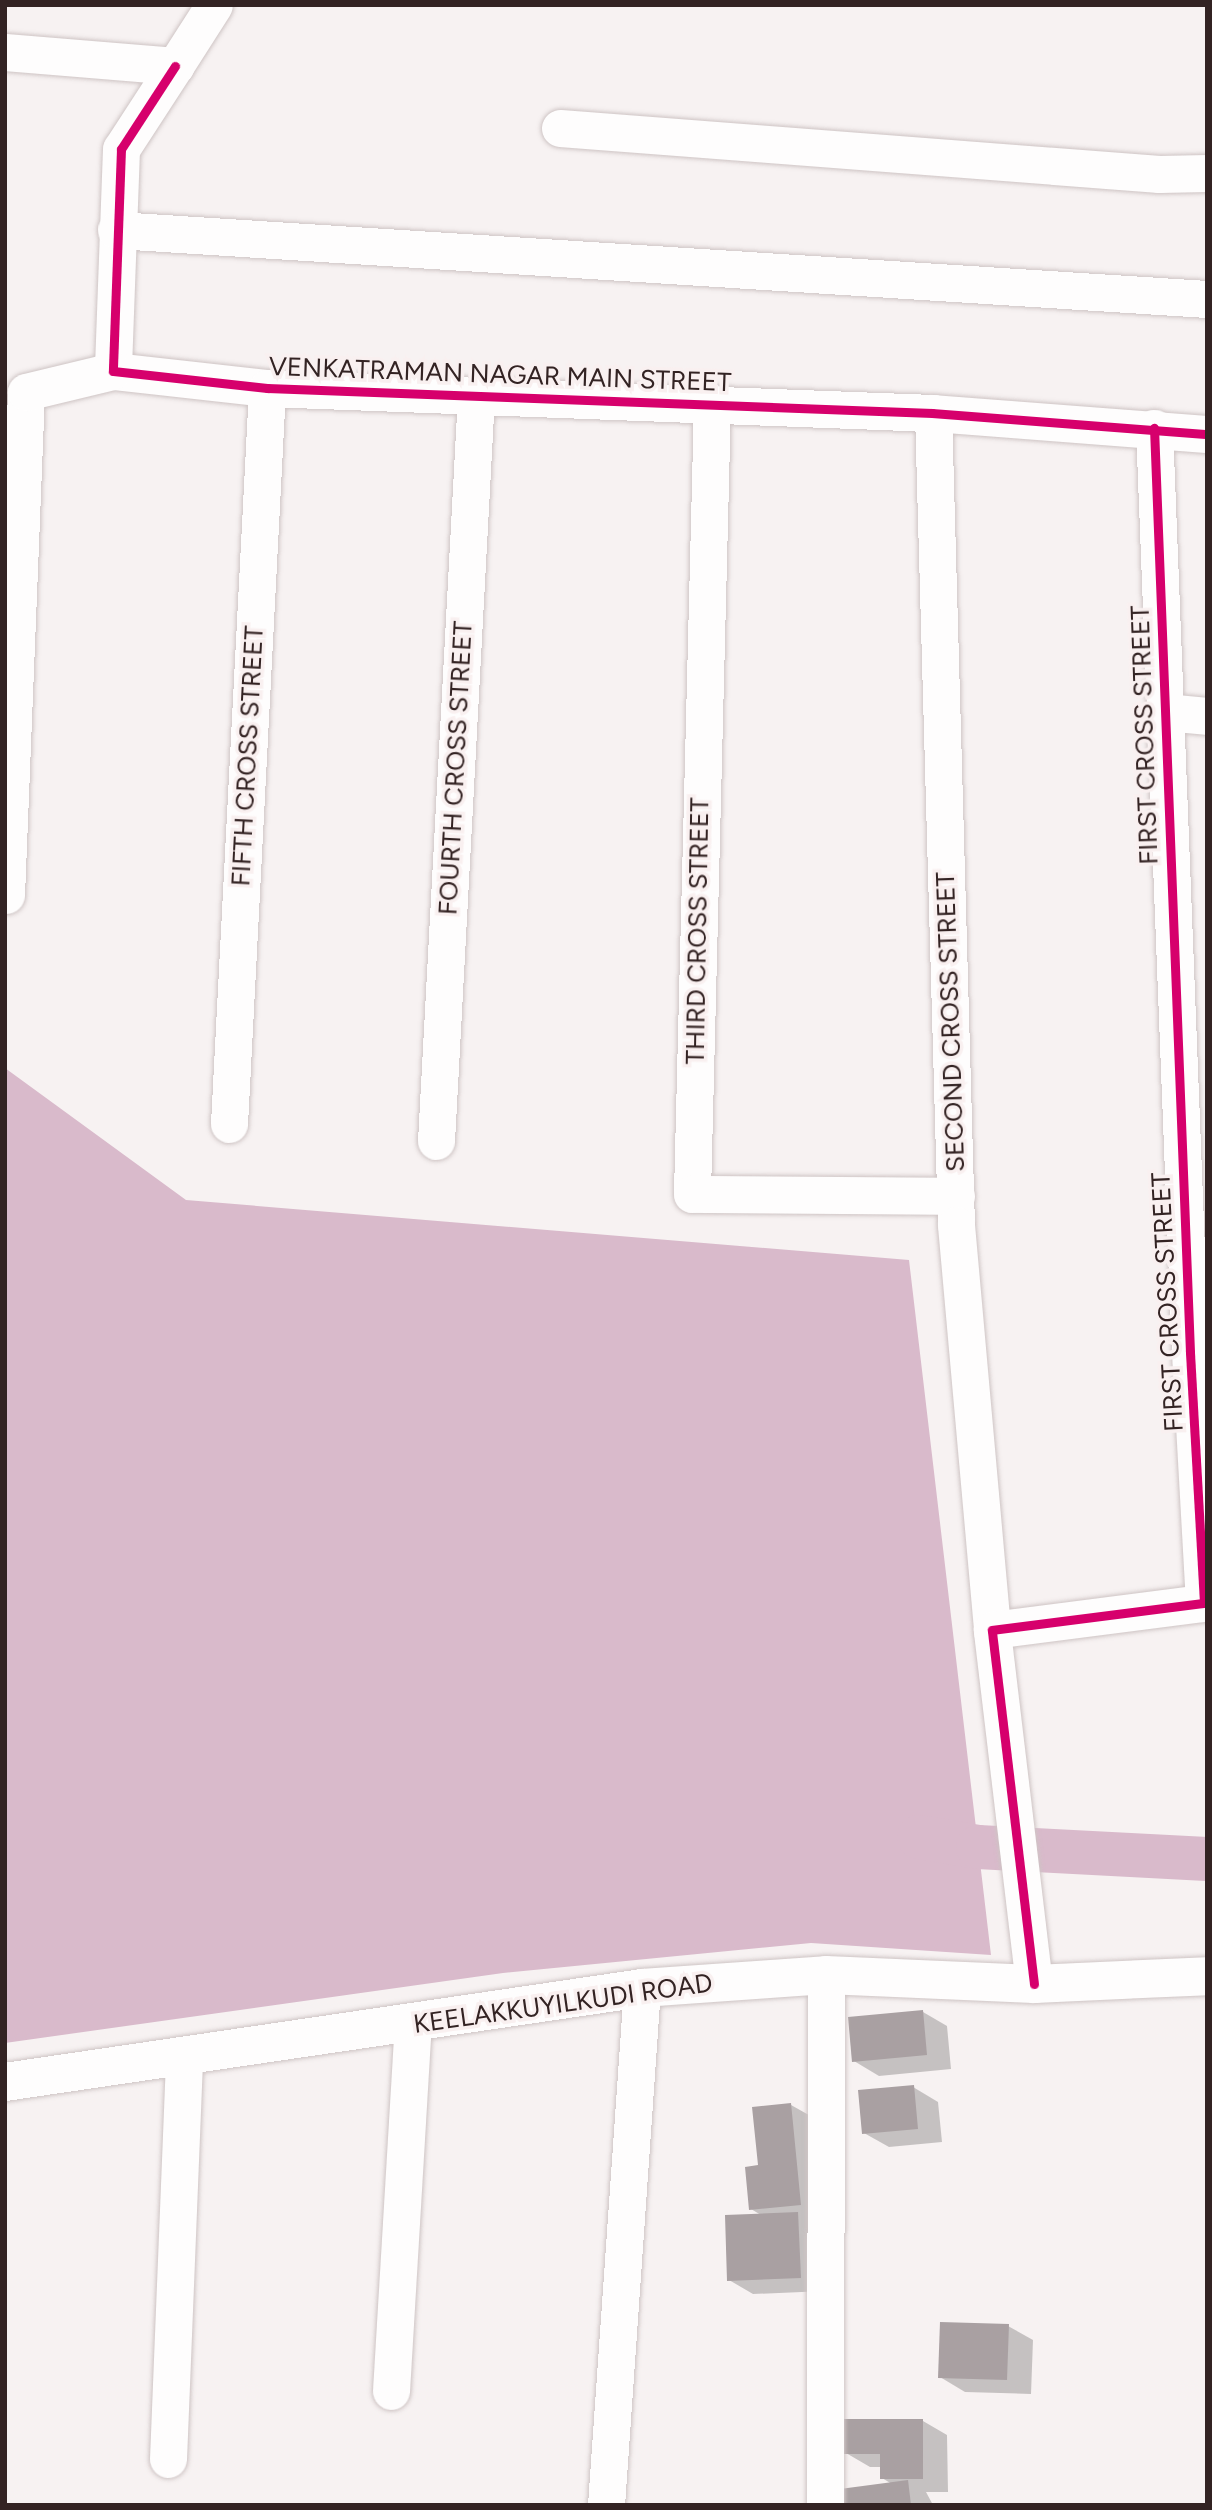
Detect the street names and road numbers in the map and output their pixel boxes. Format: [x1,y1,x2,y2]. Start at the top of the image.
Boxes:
street label: VENKATRAMAN NAGAR MAIN STREET [268,351,732,399]
street label: FIRST CROSS STREET [1125,605,1165,865]
street label: FOURTH CROSS STREET [433,620,479,916]
street label: FIFTH CROSS STREET [226,625,270,887]
street label: THIRD CROSS STREET [680,797,716,1065]
street label: SECOND CROSS STREET [930,872,972,1172]
street label: FIRST CROSS STREET [1146,1172,1190,1432]
street label: KEELAKKUYILKUDI ROAD [412,1968,714,2040]

